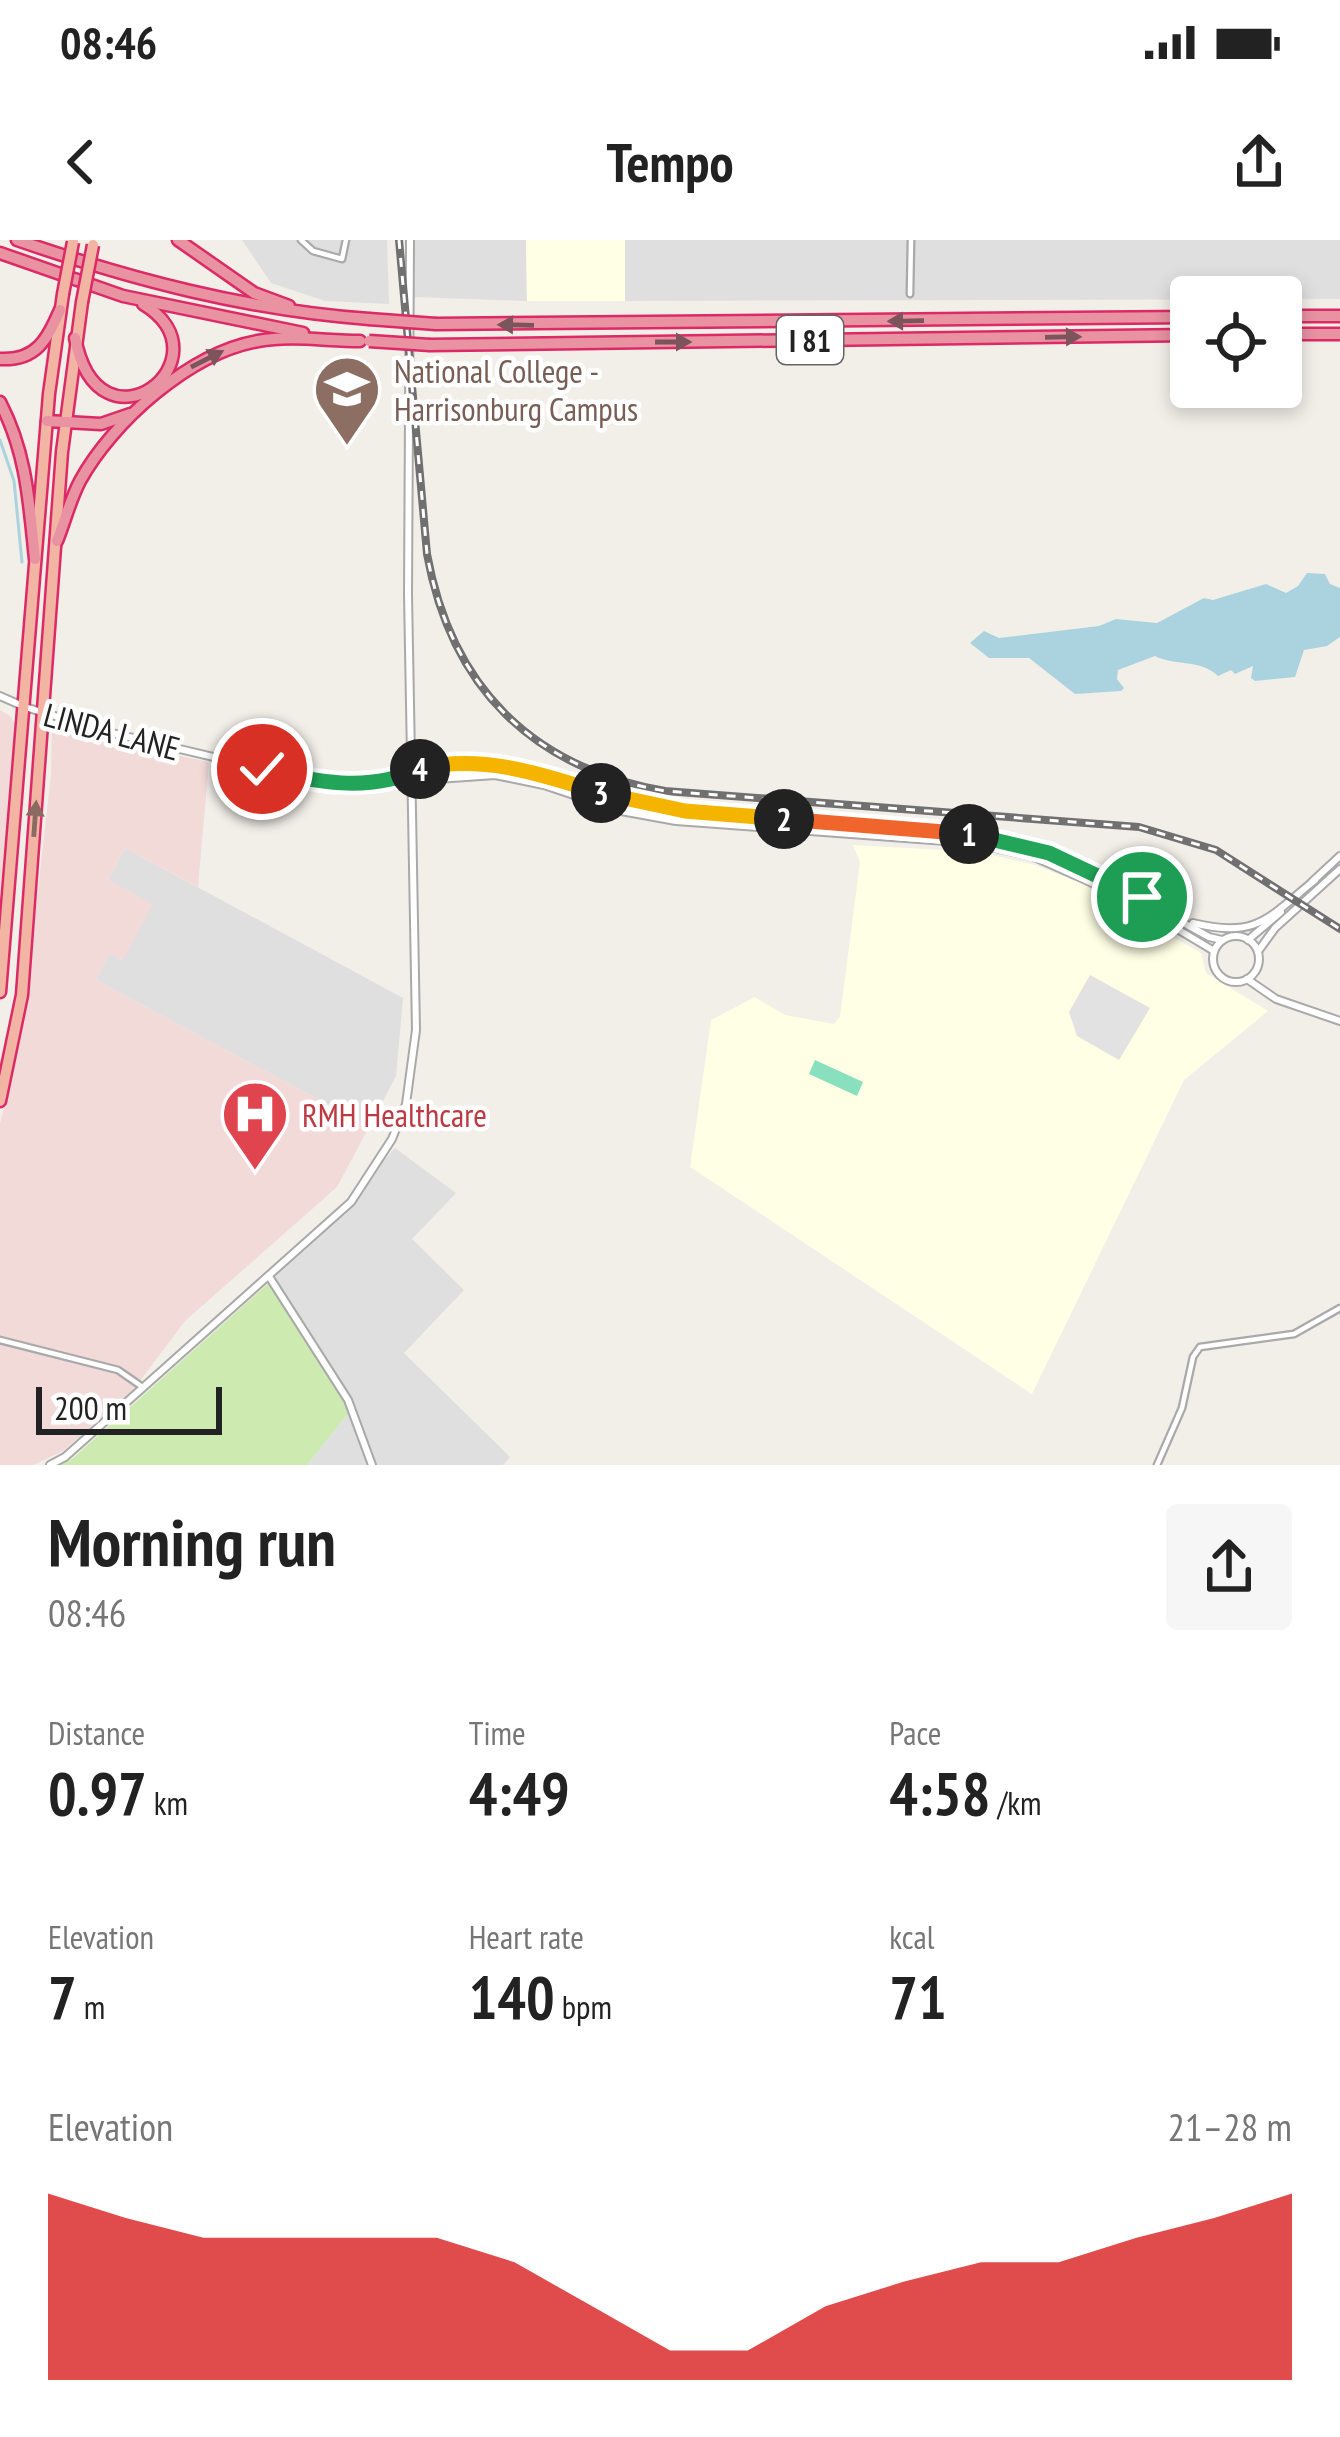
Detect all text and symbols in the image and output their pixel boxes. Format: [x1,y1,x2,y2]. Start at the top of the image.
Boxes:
text: 08:46 [60,13,157,71]
text: Tempo [606,127,734,197]
icon: back [48,129,114,195]
icon: share [1226,129,1292,195]
map controls [1170,276,1302,408]
button: locate [1170,276,1302,408]
one-way arrow [886,311,924,331]
one-way arrow [496,315,534,335]
road number: I 81 [777,316,843,364]
one-way arrow [1045,327,1083,346]
one-way arrow [655,332,693,352]
place label: National College - Harrisonburg Campus [394,349,638,430]
one-way arrow [190,350,225,370]
school or university icon: National College - Harrisonburg Campus [312,354,382,448]
street label: LINDA LANE [39,692,185,770]
pin [211,718,313,820]
icon: check [229,736,295,802]
pin: 4 [390,739,450,799]
text: 4 [412,747,428,790]
pin: 3 [571,763,631,823]
text: 3 [593,771,609,814]
pin: 2 [754,789,814,849]
text: 2 [776,797,792,840]
one-way arrow [26,800,45,837]
pin: 1 [939,804,999,864]
text: 1 [961,812,977,855]
pin [1091,846,1193,948]
icon: arrive [1109,864,1175,930]
hospital icon: RMH Healthcare [220,1079,290,1173]
place label: RMH Healthcare [302,1093,487,1136]
scale bar [36,1381,222,1434]
text: 200 m [54,1386,127,1429]
text: Morning run [48,1499,336,1584]
button: share [1166,1504,1292,1630]
text: 08:46 [48,1587,126,1638]
text: Distance [48,1711,145,1754]
text: Time [469,1711,526,1754]
text: Pace [889,1711,941,1754]
text: 0.97 [48,1754,147,1832]
text: 4:49 [469,1754,570,1832]
text: 4:58 [889,1754,990,1832]
text: km [147,1781,188,1824]
text: /km [990,1781,1041,1824]
text: Elevation [48,1915,154,1958]
text: Heart rate [469,1915,584,1958]
text: kcal [889,1915,934,1958]
text: 7 [48,1958,77,2036]
text: 140 [469,1958,555,2036]
text: 71 [889,1958,947,2036]
text: m [77,1985,105,2028]
text: bpm [555,1985,612,2028]
text: Elevation [48,2101,173,2152]
text: 21–28 m [1167,2101,1292,2152]

